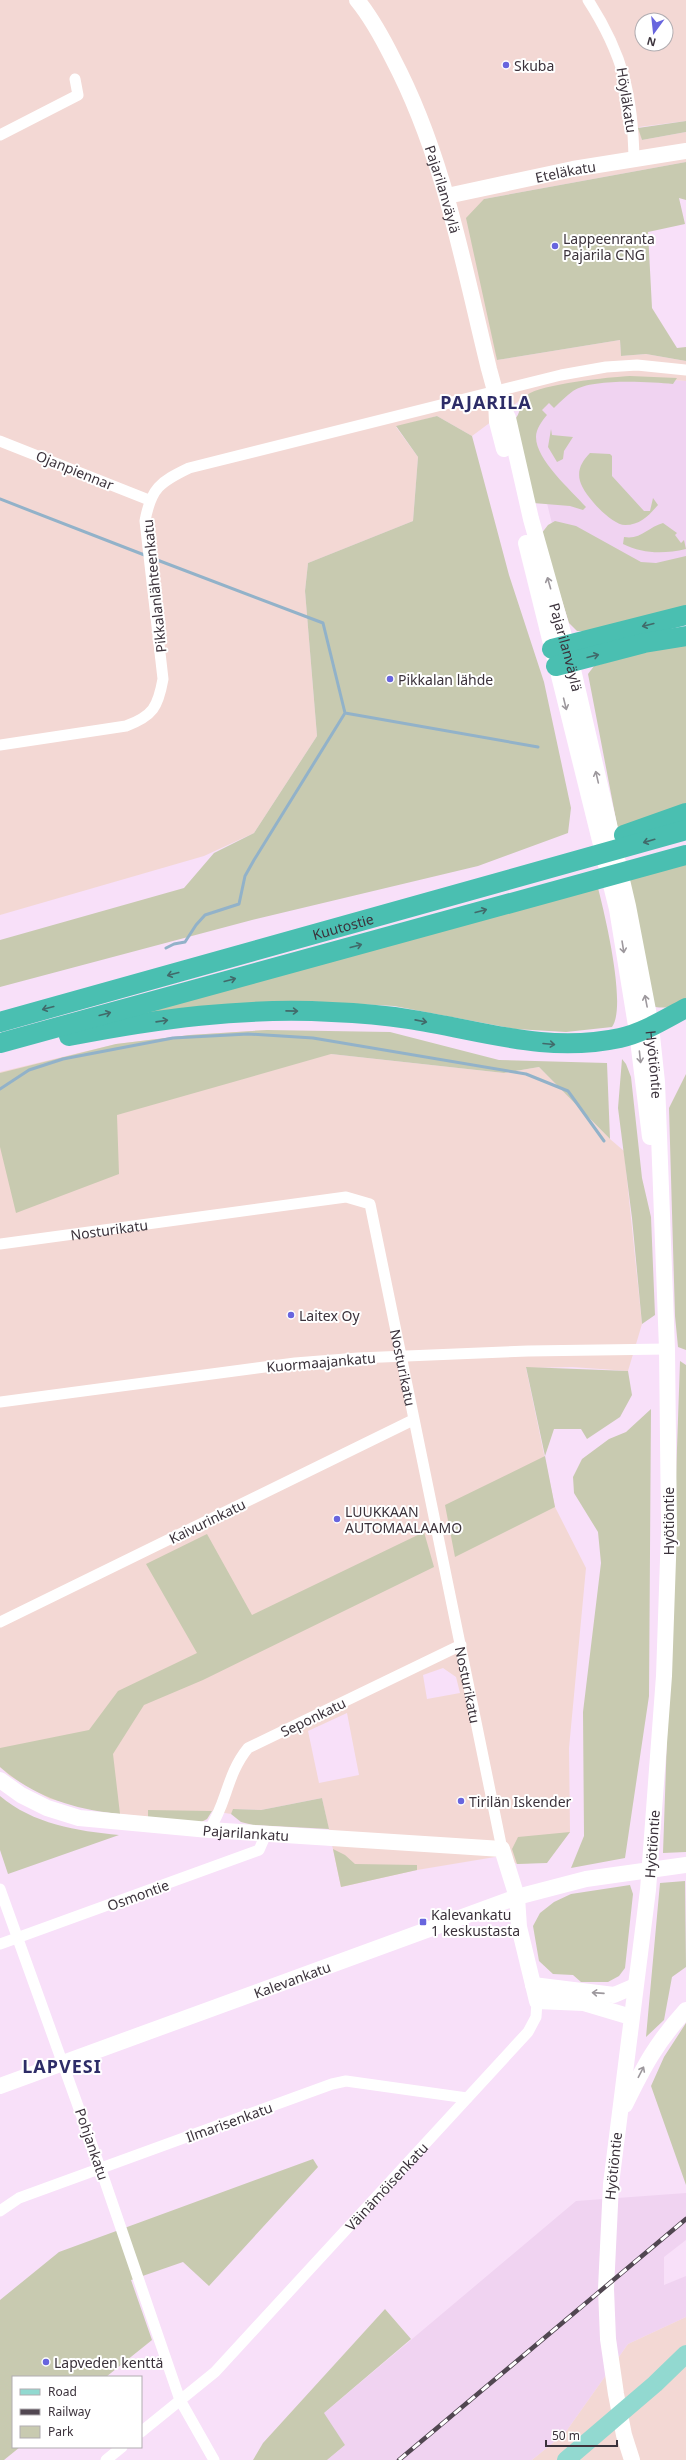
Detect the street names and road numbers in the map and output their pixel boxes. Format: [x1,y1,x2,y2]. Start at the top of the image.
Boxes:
street label: Höyläkatu [612,66,642,134]
street label: Pajarilanväylä [421,142,465,235]
street label: Eteläkatu [533,156,597,186]
street label: Ojanpiennar [33,446,117,494]
street label: Pikkalanlähteenkatu [138,519,170,653]
street label: Pajarilanväylä [546,601,587,693]
street label: Kuutostie [310,908,376,944]
street label: Hyötiöntie [642,1029,667,1099]
street label: Nosturikatu [69,1215,149,1244]
street label: Nosturikatu [386,1327,421,1408]
street label: Kuormaajankatu [266,1348,376,1376]
street label: Hyötiöntie [659,1487,678,1555]
street label: Kaivurinkatu [166,1494,248,1548]
street label: Nosturikatu [451,1645,486,1725]
street label: Seponkatu [277,1693,349,1741]
street label: Hyötiöntie [640,1809,664,1879]
street label: Pajarilankatu [202,1820,290,1845]
street label: Osmontie [104,1875,172,1915]
street label: Kalevankatu [251,1956,333,2002]
street label: Ilmarisenkatu [183,2098,275,2146]
street label: Pohjankatu [71,2106,113,2182]
street label: Hyötiöntie [600,2131,626,2201]
street label: Väinämöisenkatu [341,2138,432,2234]

